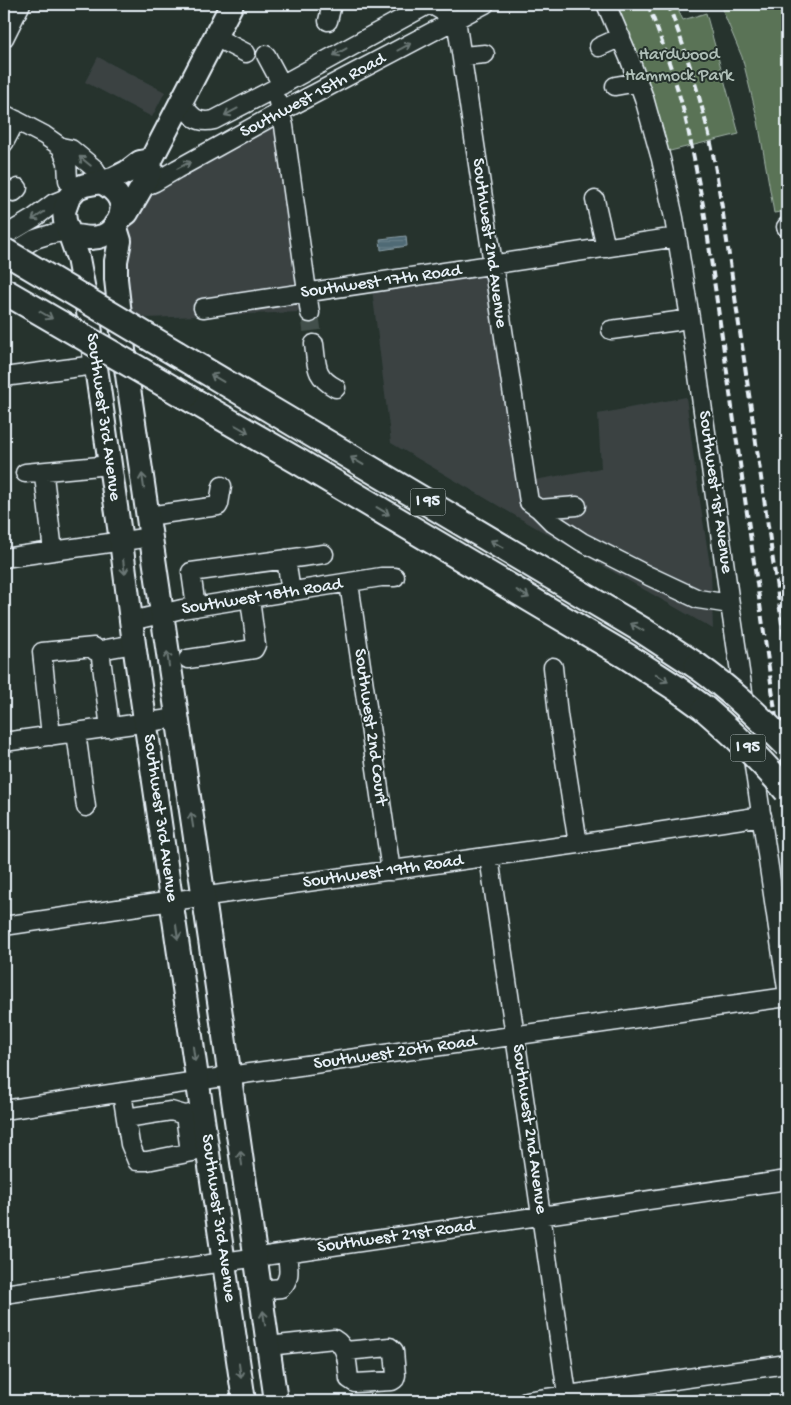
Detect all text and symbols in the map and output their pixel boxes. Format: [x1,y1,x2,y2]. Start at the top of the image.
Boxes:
one-way arrow [396,42,411,51]
park label: Hardwood Hammock Park [625,45,735,87]
street label: Southwest 15th Road [237,48,391,143]
one-way arrow [333,48,348,57]
one-way arrow [224,107,239,117]
one-way arrow [79,155,92,166]
street label: Southwest 2nd Avenue [467,157,511,330]
one-way arrow [176,160,191,169]
one-way arrow [31,211,45,221]
street label: Southwest 17th Road [299,260,464,304]
one-way arrow [38,311,52,321]
street label: Southwest 3rd Avenue [81,332,125,503]
one-way arrow [211,372,225,382]
street label: Southwest 1st Avenue [693,409,737,575]
one-way arrow [234,424,249,434]
one-way arrow [351,455,365,465]
one-way arrow [137,473,147,489]
road number: I 95 [410,488,446,516]
one-way arrow [375,507,389,517]
one-way arrow [490,538,504,548]
one-way arrow [119,559,129,575]
street label: Southwest 18th Road [180,574,345,620]
one-way arrow [515,590,529,600]
one-way arrow [630,621,644,631]
street label: Southwest 2nd Court [349,647,392,808]
one-way arrow [163,651,173,667]
one-way arrow [655,673,669,683]
street label: Southwest 3rd Avenue [138,733,182,904]
road number: I 95 [730,734,766,761]
one-way arrow [187,812,197,828]
street label: Southwest 19th Road [302,850,466,894]
one-way arrow [172,923,182,939]
street label: Southwest 20th Road [312,1031,479,1075]
street label: Southwest 2nd Avenue [507,1043,551,1216]
one-way arrow [190,1045,200,1061]
street label: Southwest 3rd Avenue [196,1133,240,1304]
one-way arrow [235,1150,245,1166]
street label: Southwest 21st Road [316,1215,477,1258]
one-way arrow [259,1311,269,1327]
one-way arrow [235,1362,245,1378]

